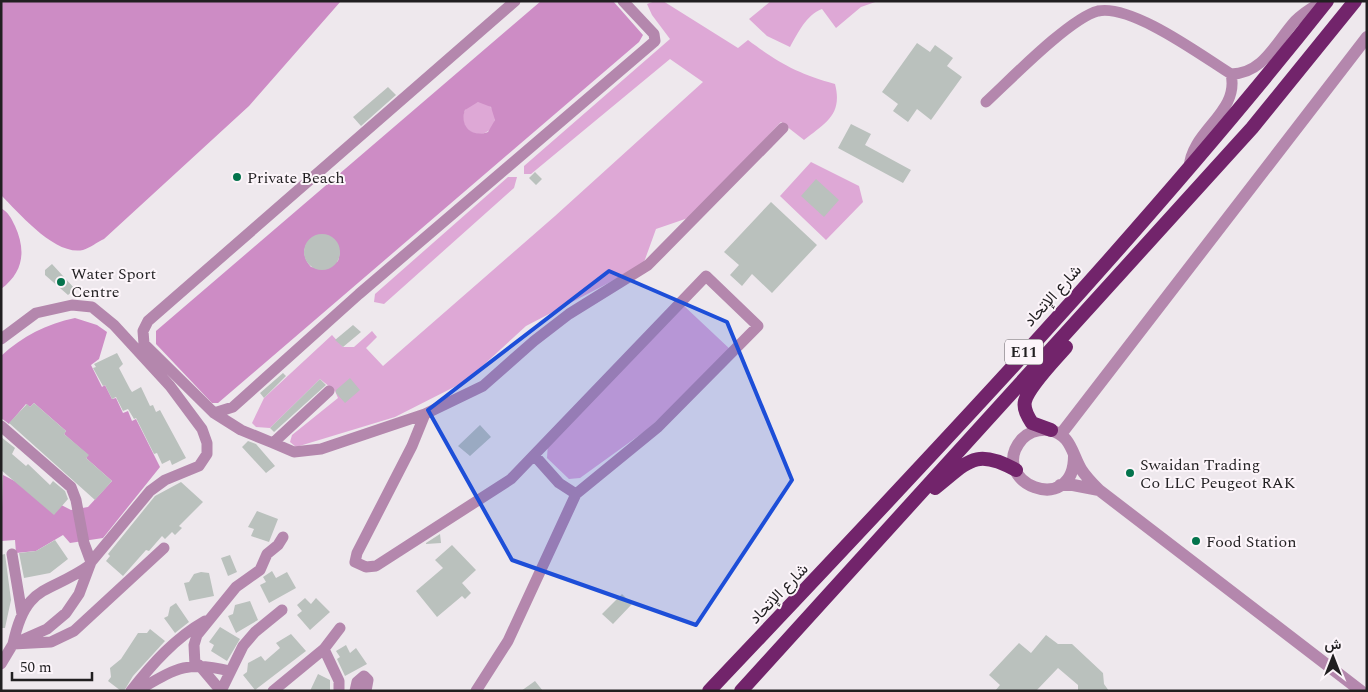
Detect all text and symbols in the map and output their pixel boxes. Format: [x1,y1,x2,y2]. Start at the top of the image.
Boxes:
place label: Private Beach [247,166,345,190]
marker: Private Beach [231,171,243,183]
street label: شارع الإتحاد [1018,259,1087,332]
place label: Water Sport Centre [71,262,157,304]
marker: Water Sport Centre [55,276,67,288]
road number: E11 [1005,340,1043,364]
place label: Swaidan Trading Co LLC Peugeot RAK [1140,453,1296,495]
marker: Swaidan Trading Co LLC Peugeot RAK [1124,467,1136,479]
place label: Food Station [1206,530,1297,554]
marker: Food Station [1190,535,1202,547]
street label: شارع الإتحاد [743,558,814,630]
north arrow [1308,632,1358,682]
text: ش [1325,634,1342,655]
scale bar [12,650,92,682]
text: 50 m [20,656,52,679]

